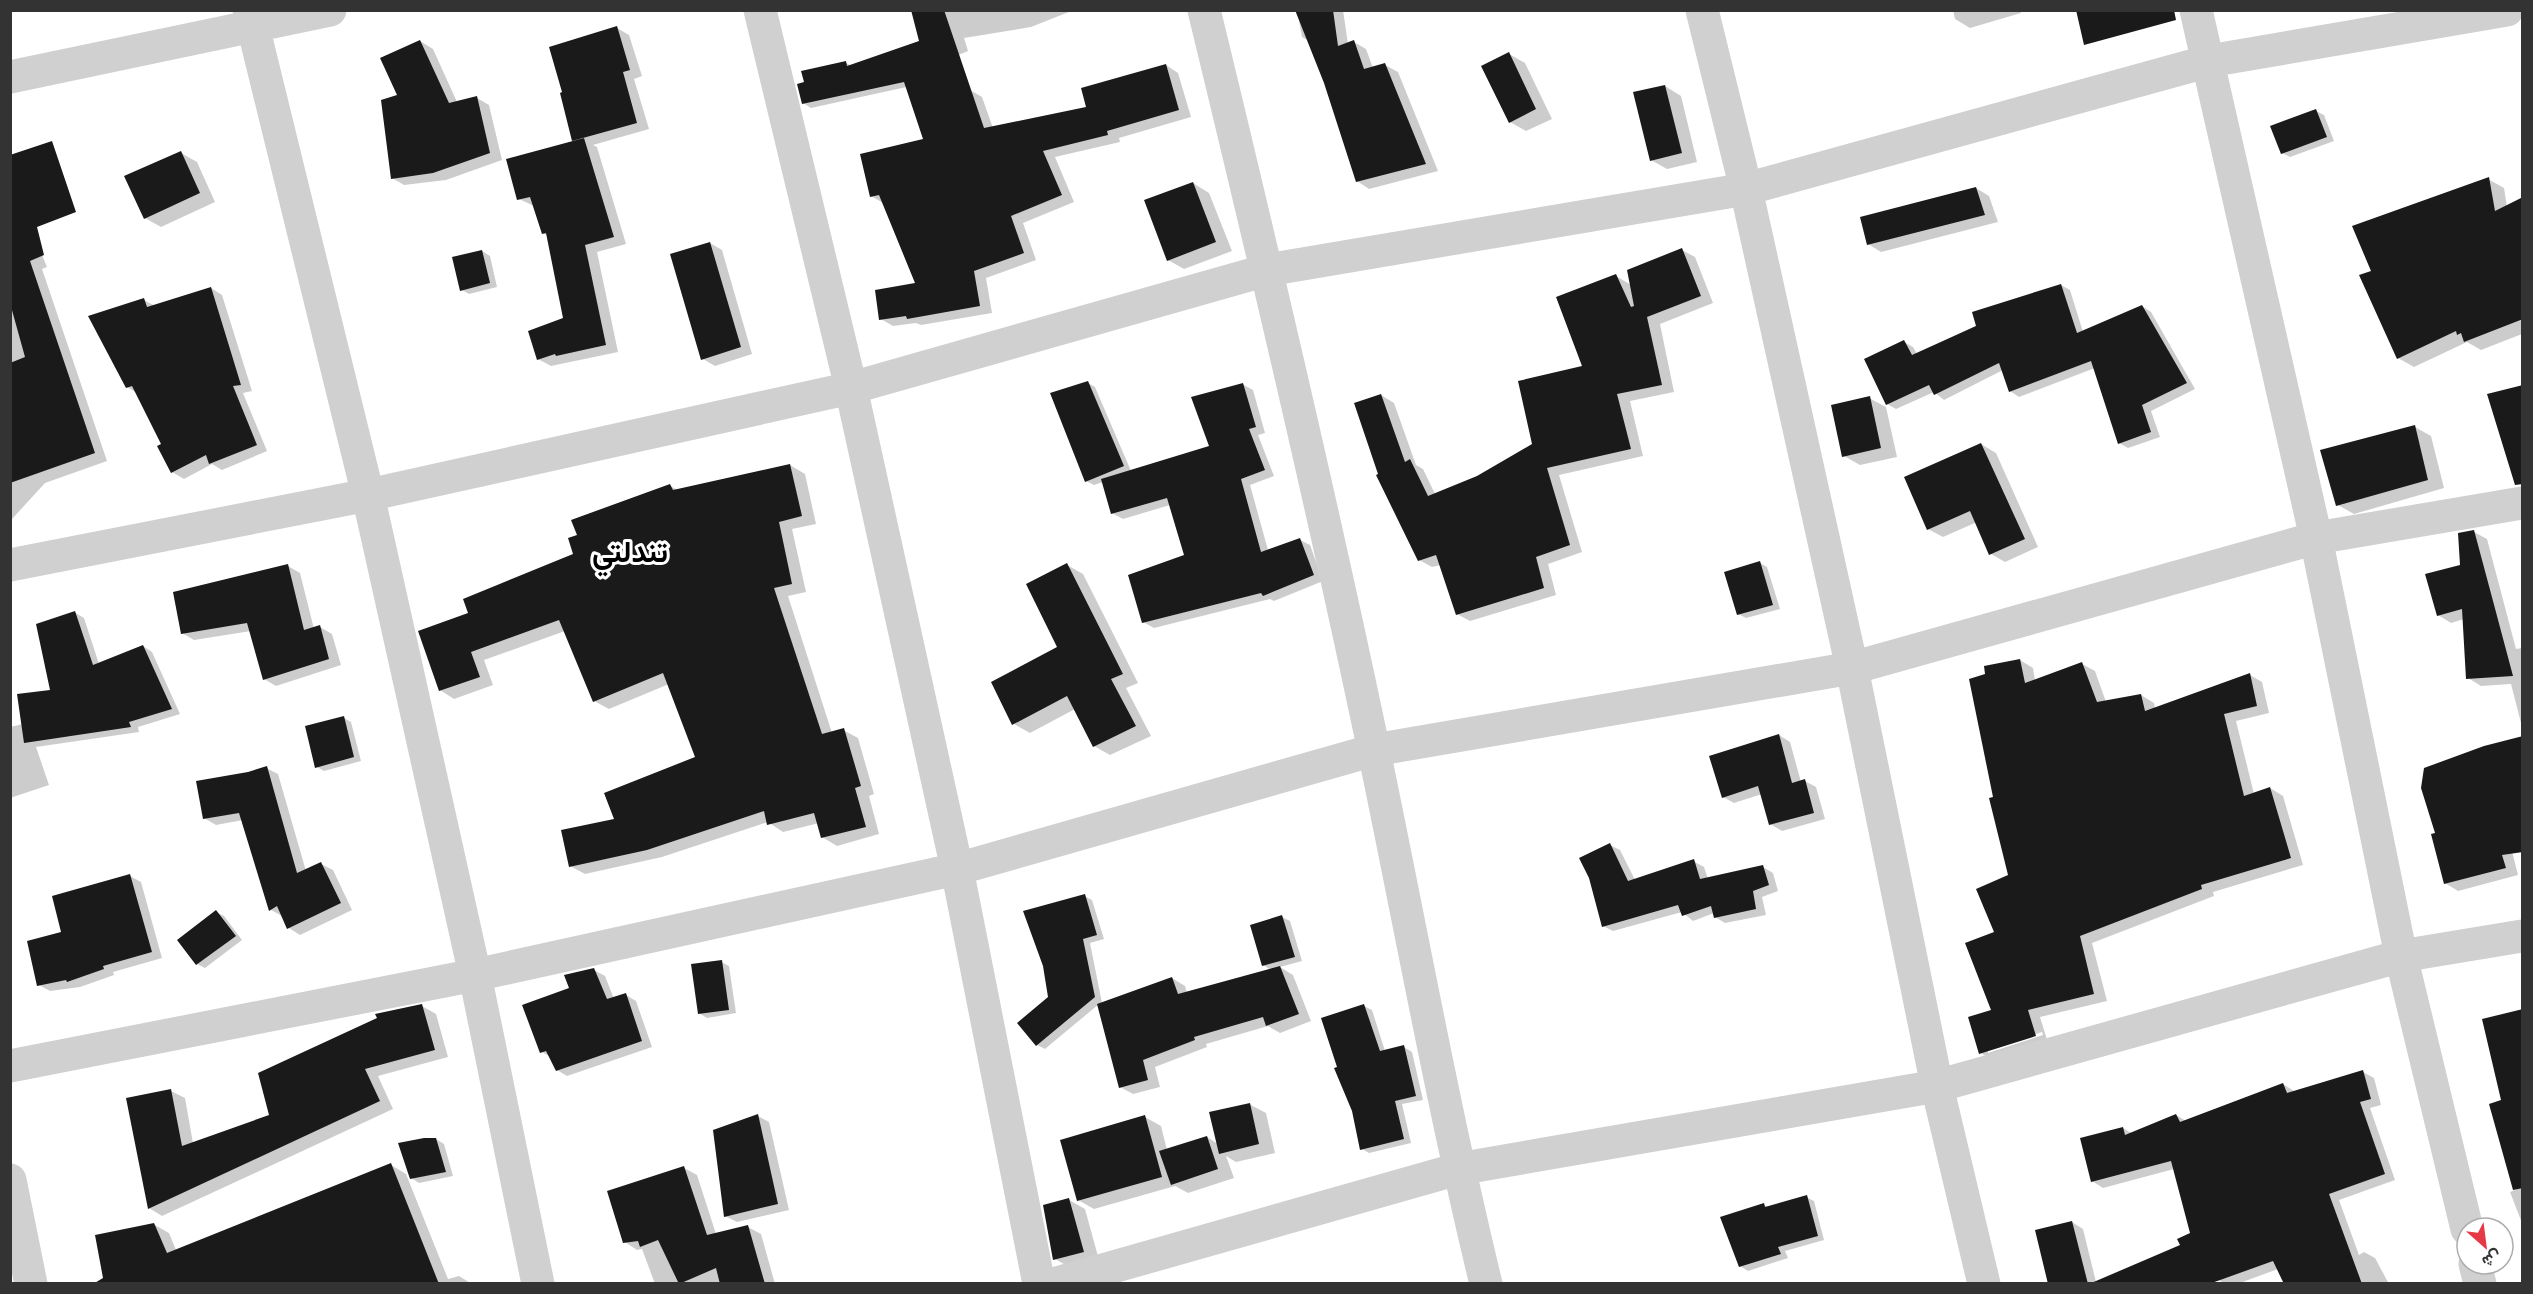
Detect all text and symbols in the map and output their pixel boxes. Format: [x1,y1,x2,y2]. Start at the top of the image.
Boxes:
district label: تندلتي [592,530,668,577]
north arrow [2455,1216,2515,1276]
text: ش [2478,1244,2506,1273]

